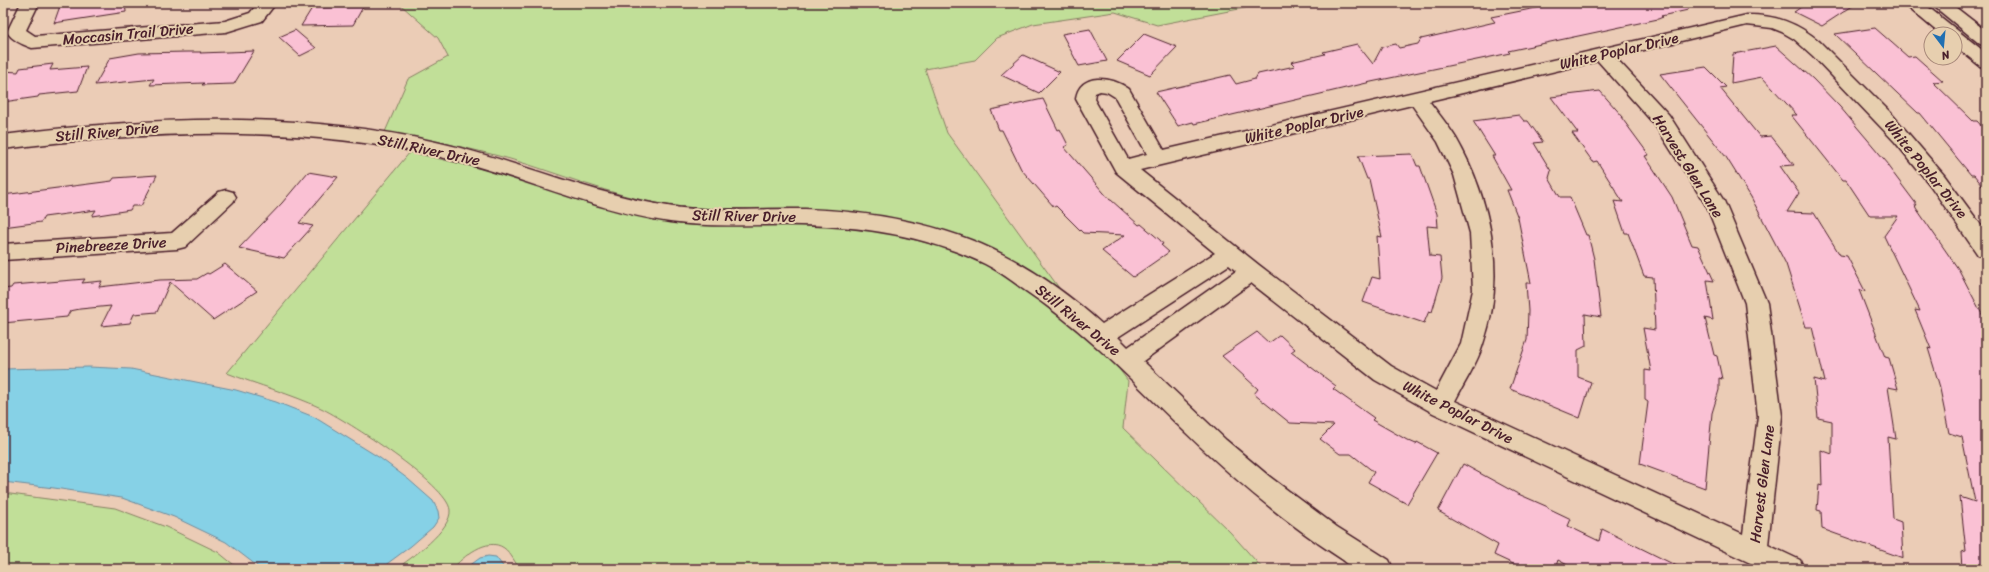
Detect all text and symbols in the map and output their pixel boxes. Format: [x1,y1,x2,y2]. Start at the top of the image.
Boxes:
street label: Moccasin Trail Drive [61,15,195,53]
street label: White Poplar Drive [1557,25,1681,77]
north arrow [1923,26,1963,66]
text: N [1939,45,1953,65]
street label: White Poplar Drive [1242,99,1366,151]
street label: Harvest Glen Lane [1646,109,1731,223]
street label: Still River Drive [54,114,160,149]
street label: White Poplar Drive [1878,114,1974,224]
street label: Still River Drive [375,126,483,174]
street label: Still River Drive [692,202,797,230]
street label: Pinebreeze Drive [55,229,167,261]
street label: Still River Drive [1029,277,1127,363]
street label: White Poplar Drive [1398,373,1518,451]
street label: Harvest Glen Lane [1742,423,1782,545]

